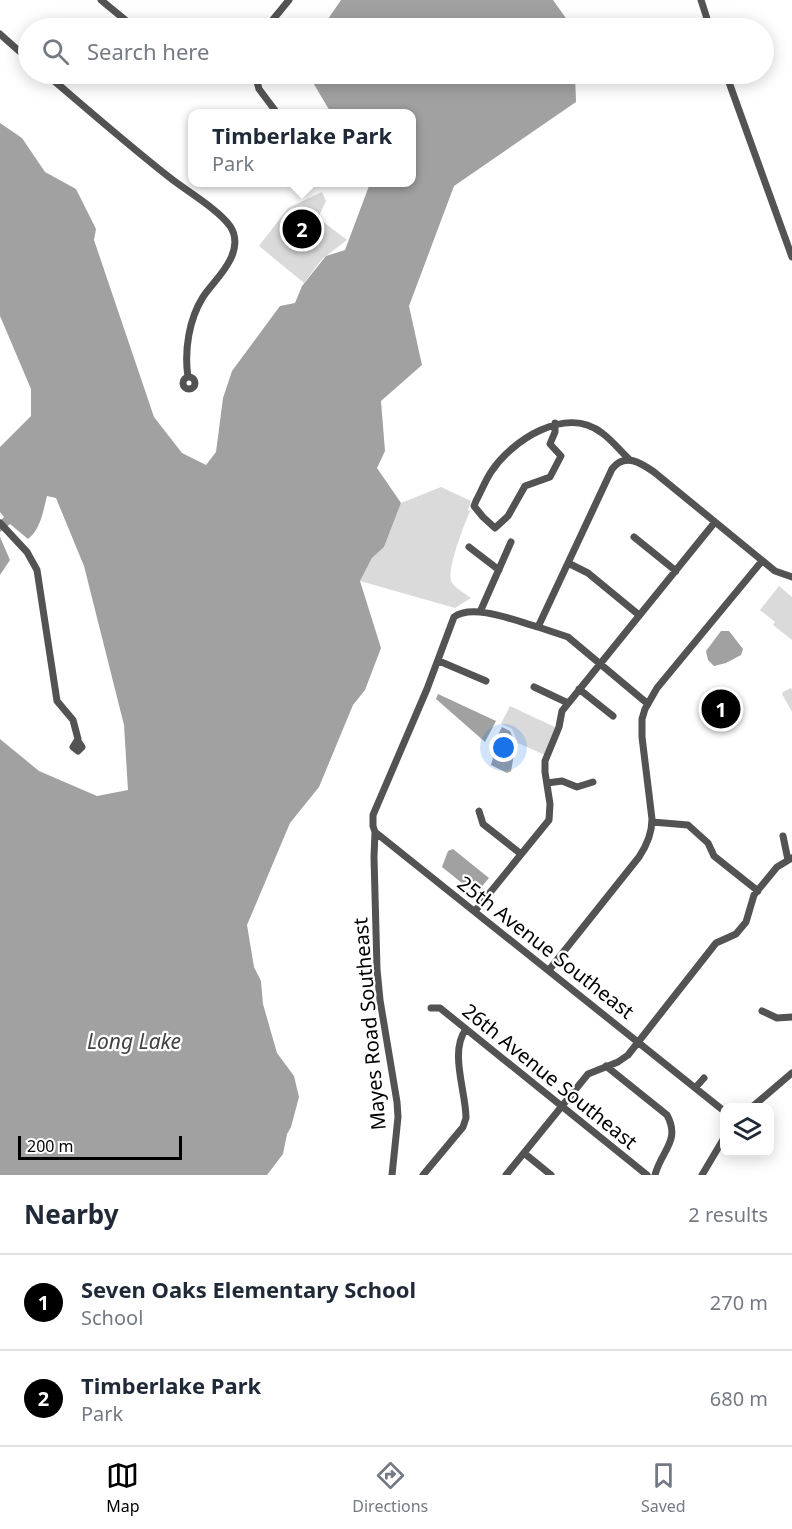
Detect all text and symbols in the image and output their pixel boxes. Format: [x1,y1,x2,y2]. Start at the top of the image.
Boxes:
search box [18,18,774,84]
icon: search [39,35,72,68]
text: Search here [87,36,209,66]
popup [188,109,416,187]
text: Timberlake Park [212,120,392,150]
text: Park [212,150,254,177]
pin: 2 [282,206,322,252]
pin: 1 [702,686,740,732]
your location [489,733,518,762]
street label: 25th Avenue Southeast [452,869,640,1025]
street label: Mayes Road Southeast [346,917,392,1131]
street label: 26th Avenue Southeast [457,997,643,1155]
water label: Long Lake [87,1027,181,1055]
map controls [720,1103,774,1157]
button: layers [720,1103,774,1157]
scale bar [18,1133,182,1160]
text: 200 m [27,1135,74,1157]
text: Nearby [24,1196,119,1232]
text: 2 results [688,1201,768,1228]
text: Seven Oaks Elementary School [81,1274,416,1304]
text: 1 [38,1289,49,1316]
text: 270 m [710,1289,768,1316]
text: School [81,1304,143,1331]
text: Timberlake Park [81,1370,261,1400]
text: 2 [38,1385,49,1412]
text: 680 m [710,1385,768,1412]
text: Park [81,1400,123,1427]
tab: Map [106,1459,140,1517]
tab: Directions [352,1459,428,1517]
tab: Saved [641,1459,686,1517]

